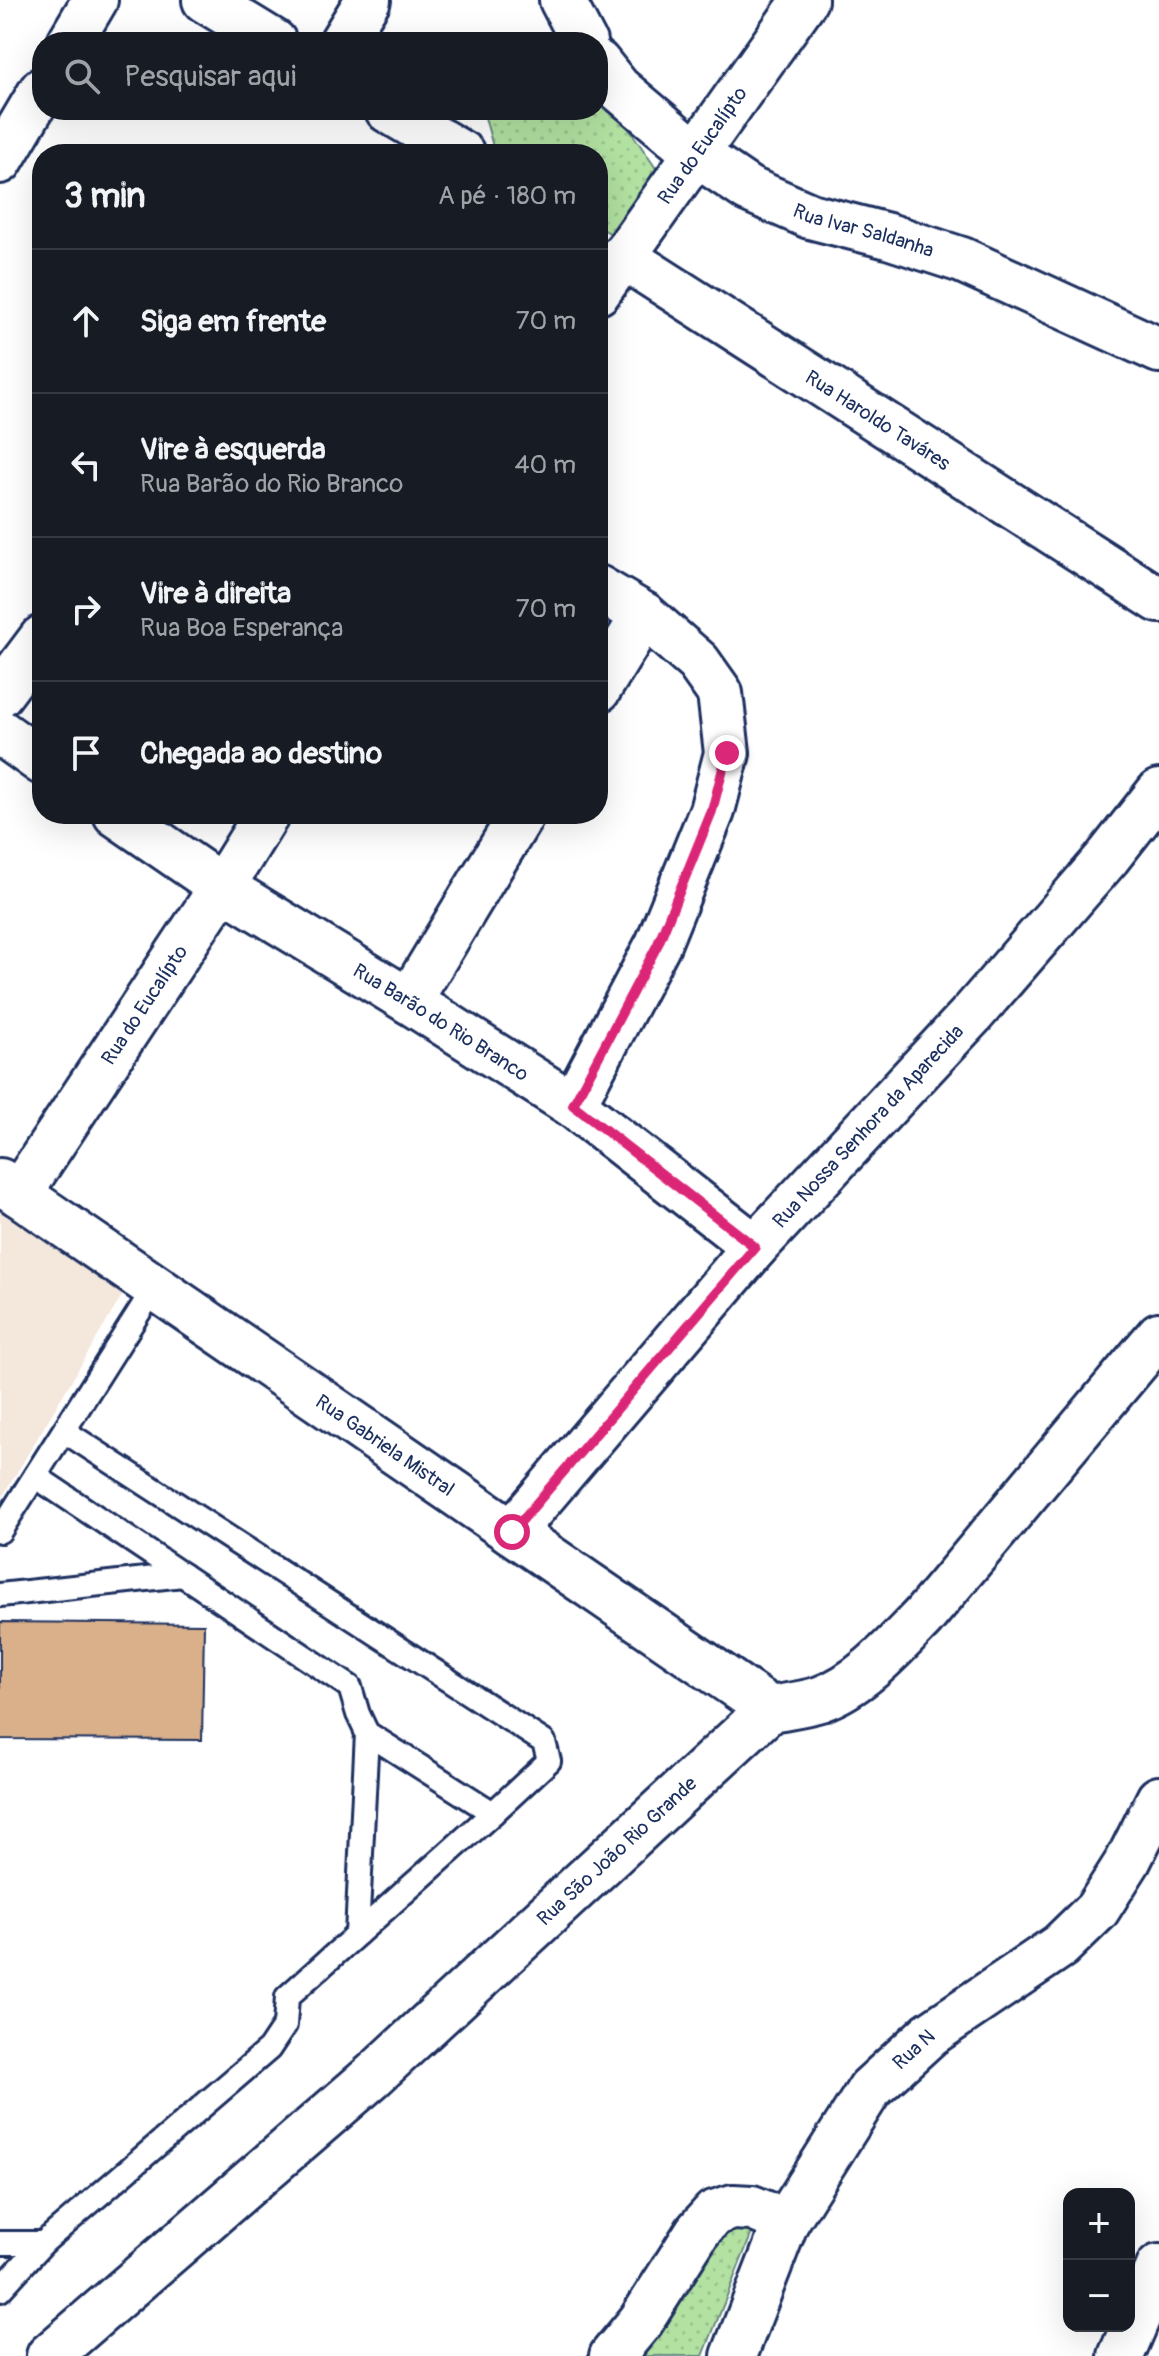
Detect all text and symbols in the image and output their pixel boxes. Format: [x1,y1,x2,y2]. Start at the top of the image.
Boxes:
search box [32,32,608,120]
icon: search [60,54,104,98]
text: Pesquisar aqui [124,58,296,95]
street label: Rua do Eucalípto [652,81,752,209]
text: 3 min [64,175,146,218]
text: A pé · 180 m [438,180,576,212]
street label: Rua Ivar Saldanha [789,198,937,263]
icon: ahead [64,299,108,343]
text: Siga em frente [140,303,326,340]
text: 70 m [516,305,576,337]
street label: Rua Haroldo Taváres [801,364,955,476]
text: Vire à esquerda [140,431,326,468]
icon: left [64,443,108,487]
text: 40 m [514,449,576,481]
text: Rua Barão do Rio Branco [140,468,403,500]
text: Vire à direita [140,575,291,612]
icon: right [64,587,108,631]
text: 70 m [516,593,576,625]
text: Rua Boa Esperança [140,612,343,644]
icon: arrive [64,731,108,775]
text: Chegada ao destino [140,735,382,772]
route end [709,735,745,771]
street label: Rua do Eucalípto [96,940,193,1069]
street label: Rua Barão do Rio Branco [349,958,534,1086]
street label: Rua Nossa Senhora da Aparecida [767,1019,969,1233]
street label: Rua Gabriela Mistral [311,1389,459,1501]
route start [494,1514,530,1550]
street label: Rua São João Rio Grande [531,1771,702,1931]
street label: Rua N [887,2023,940,2075]
map controls [1063,2188,1135,2332]
button: + [1063,2188,1135,2260]
button: − [1063,2260,1135,2332]

